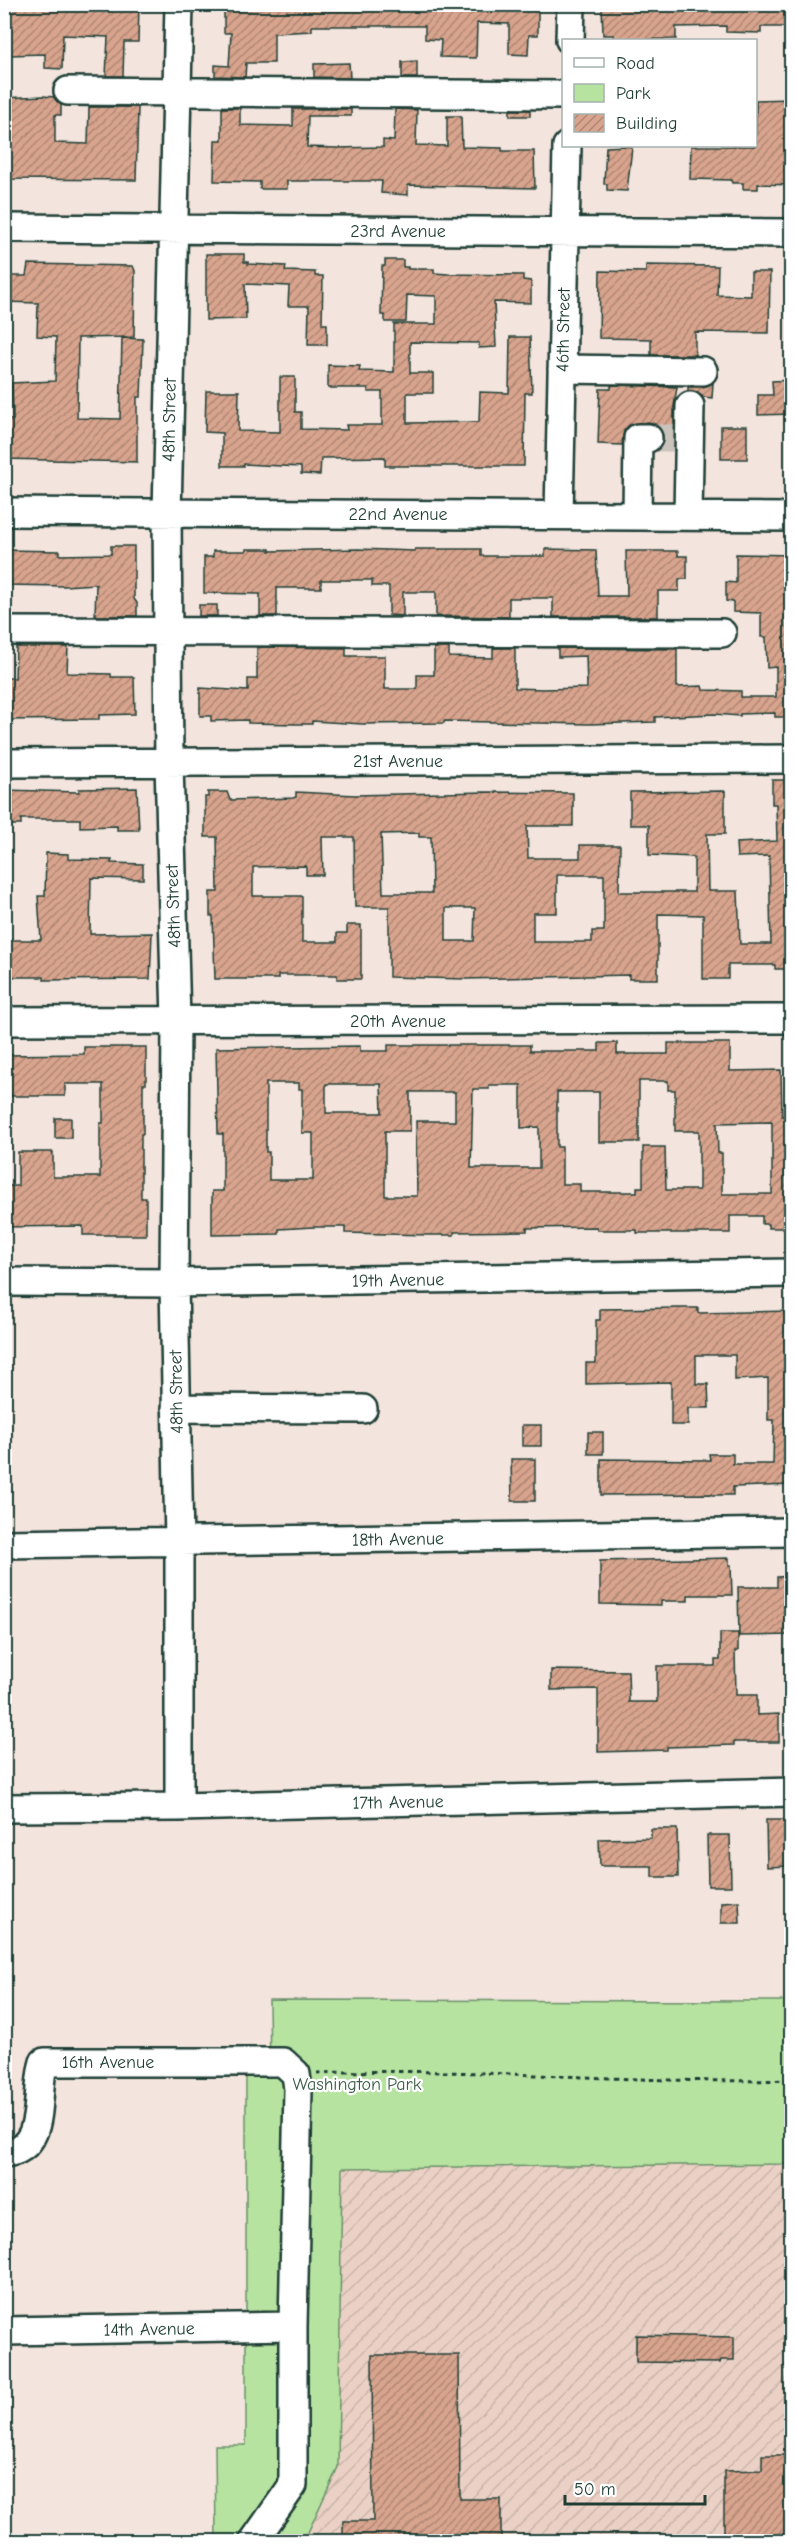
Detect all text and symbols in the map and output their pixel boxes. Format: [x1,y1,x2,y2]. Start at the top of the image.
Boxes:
legend [562,39,757,147]
text: Road [616,53,655,74]
text: Park [616,83,651,104]
text: Building [616,113,678,134]
street label: 23rd Avenue [350,221,446,242]
street label: 46th Street [552,287,575,372]
street label: 48th Street [158,377,181,462]
street label: 22nd Avenue [348,504,448,525]
street label: 21st Avenue [353,751,443,772]
street label: 48th Street [162,863,185,948]
street label: 20th Avenue [350,1011,446,1032]
street label: 19th Avenue [352,1269,444,1292]
street label: 48th Street [165,1349,188,1434]
street label: 18th Avenue [352,1528,444,1551]
street label: 17th Avenue [352,1791,444,1814]
street label: 16th Avenue [62,2052,154,2073]
park label: Washington Park [293,2074,422,2095]
street label: 14th Avenue [103,2318,195,2341]
scale bar [565,2468,704,2506]
text: 50 m [574,2479,616,2500]

